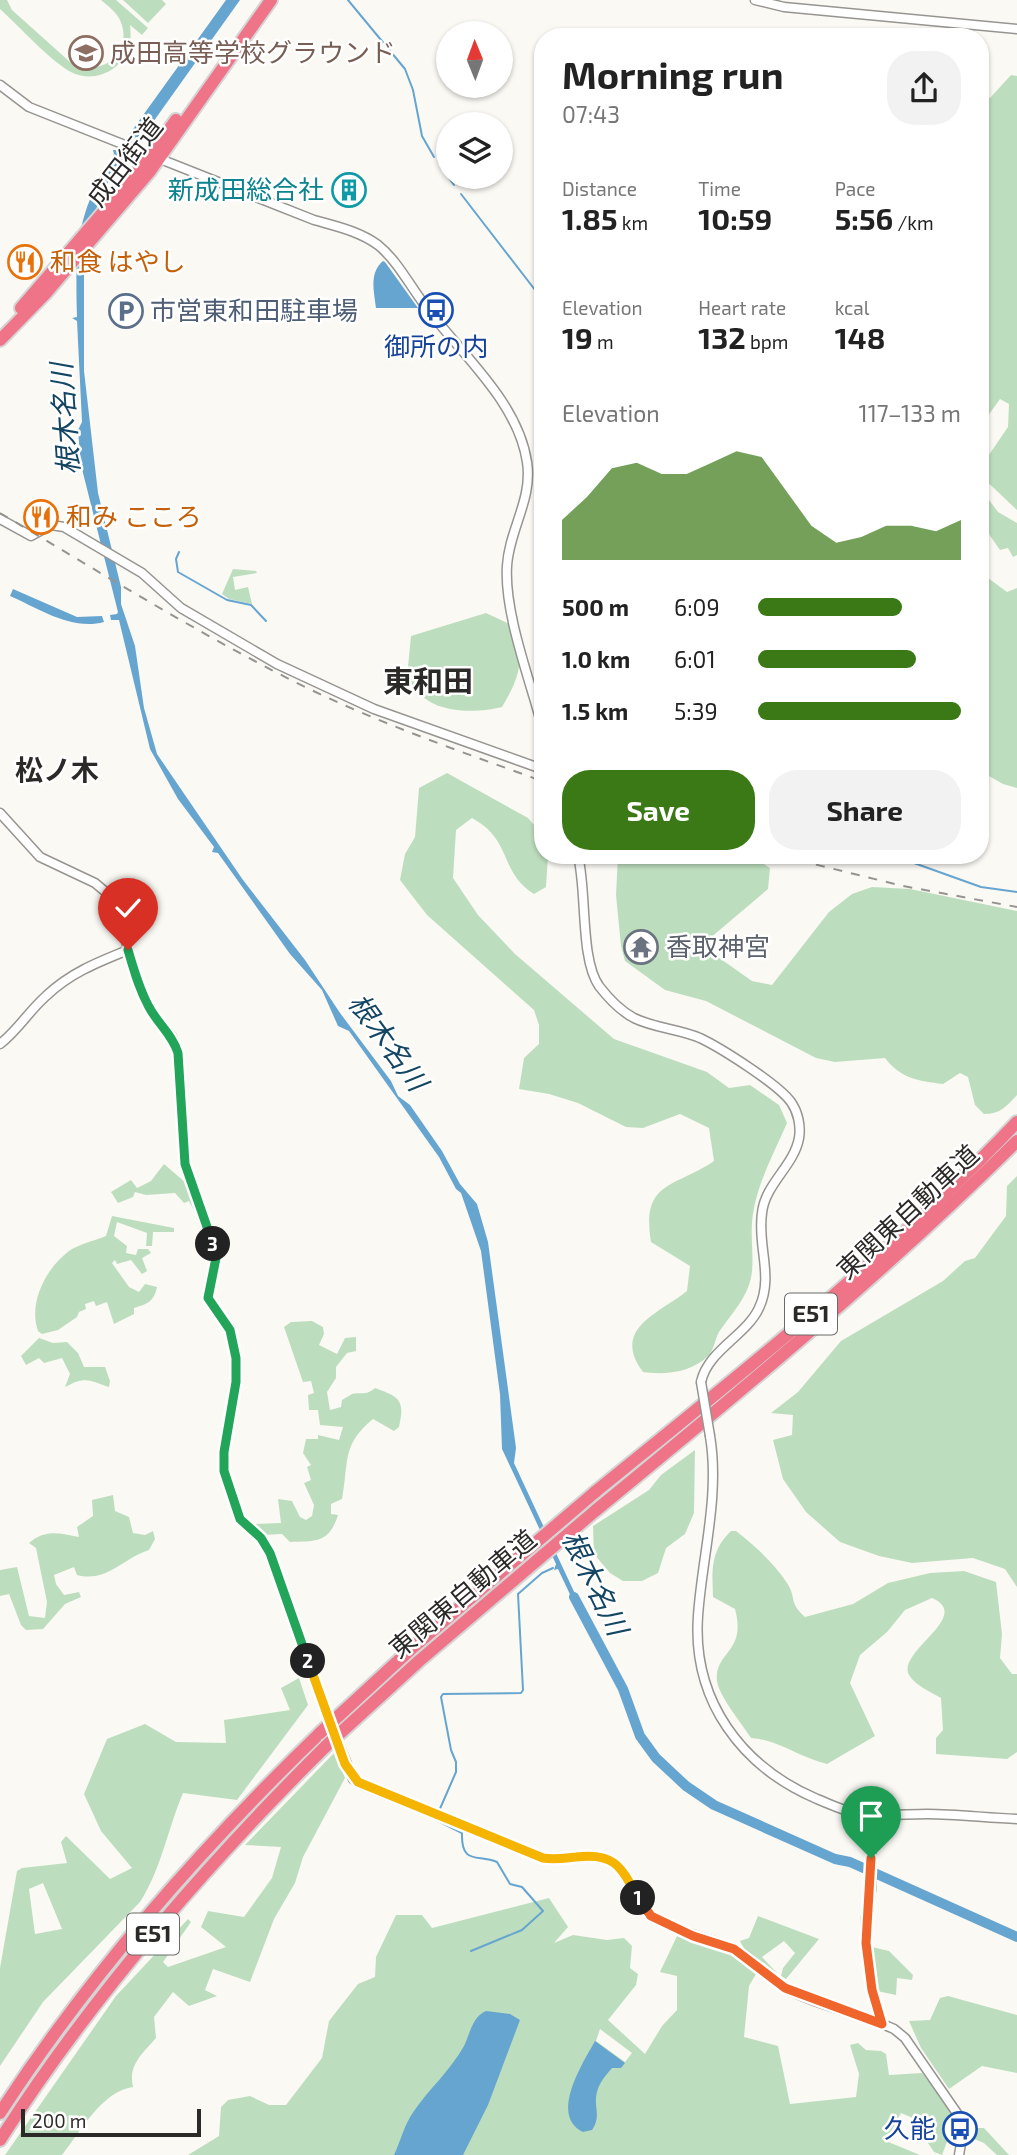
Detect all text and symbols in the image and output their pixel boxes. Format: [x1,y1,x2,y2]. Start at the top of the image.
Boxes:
north arrow [436,21,513,98]
map controls [436,21,513,189]
school or university icon: 成田高等学校グラウンド [67,34,105,72]
place label: 成田高等学校グラウンド [110,36,396,67]
text: Morning run [562,51,783,97]
button: share [887,51,961,125]
text: 07:43 [562,100,620,128]
street label: 成田街道 [80,111,168,212]
button: layers [436,112,513,189]
building icon: 新成田総合社 [330,171,368,209]
place label: 新成田総合社 [168,173,324,204]
text: Distance [562,177,637,200]
text: Time [698,177,741,200]
text: Pace [835,177,876,200]
text: 1.85 [562,200,618,236]
text: 10:59 [698,200,772,236]
text: 5:56 [835,200,893,236]
text: km [618,211,648,234]
text: /km [893,211,934,234]
restaurant icon: 和食 はやし [6,243,44,281]
place label: 和食 はやし [50,245,186,276]
bus stop icon: 御所の内 [417,291,455,329]
parking icon: 市営東和田駐車場 [107,292,145,330]
place label: 市営東和田駐車場 [150,294,358,325]
text: Elevation [562,296,643,319]
text: Heart rate [698,296,786,319]
text: kcal [835,296,869,319]
text: 19 [562,319,593,355]
text: 132 [698,319,746,355]
text: 148 [835,319,885,355]
place label: 御所の内 [384,330,488,361]
text: m [593,330,614,353]
text: bpm [746,330,788,353]
water label: 根木名川 [43,359,85,476]
text: Elevation [562,399,660,427]
text: 117–133 m [859,399,961,427]
restaurant icon: 和み こころ [22,498,60,536]
place label: 和み こころ [66,500,202,531]
text: 500 m [562,593,629,621]
text: 6:09 [674,593,720,621]
text: 1.0 km [562,645,630,673]
text: 6:01 [674,645,716,673]
district label: 東和田 [383,662,473,698]
text: 1.5 km [562,697,628,725]
text: 5:39 [674,697,718,725]
district label: 松ノ木 [15,752,99,786]
button: Save [562,770,755,850]
button: Share [769,770,961,850]
pin [98,878,158,950]
icon: check [109,889,147,927]
temple icon: 香取神宮 [622,928,660,966]
place label: 香取神宮 [666,930,770,961]
water label: 根木名川 [342,986,437,1099]
street label: 東関東自動車道 [830,1137,984,1284]
pin: 3 [196,1226,230,1262]
text: 3 [207,1232,218,1255]
road number: E51 [785,1294,837,1334]
street label: 東関東自動車道 [382,1522,542,1663]
water label: 根木名川 [556,1525,637,1643]
pin: 2 [290,1644,326,1678]
text: 2 [302,1649,313,1672]
pin [841,1786,901,1858]
icon: arrive [852,1797,890,1835]
pin: 1 [620,1881,656,1916]
text: 1 [633,1886,642,1909]
road number: E51 [127,1913,179,1954]
scale bar [21,2106,201,2138]
text: 200 m [32,2109,86,2132]
bus stop icon: 久能 [941,2110,979,2148]
place label: 久能 [884,2112,936,2143]

